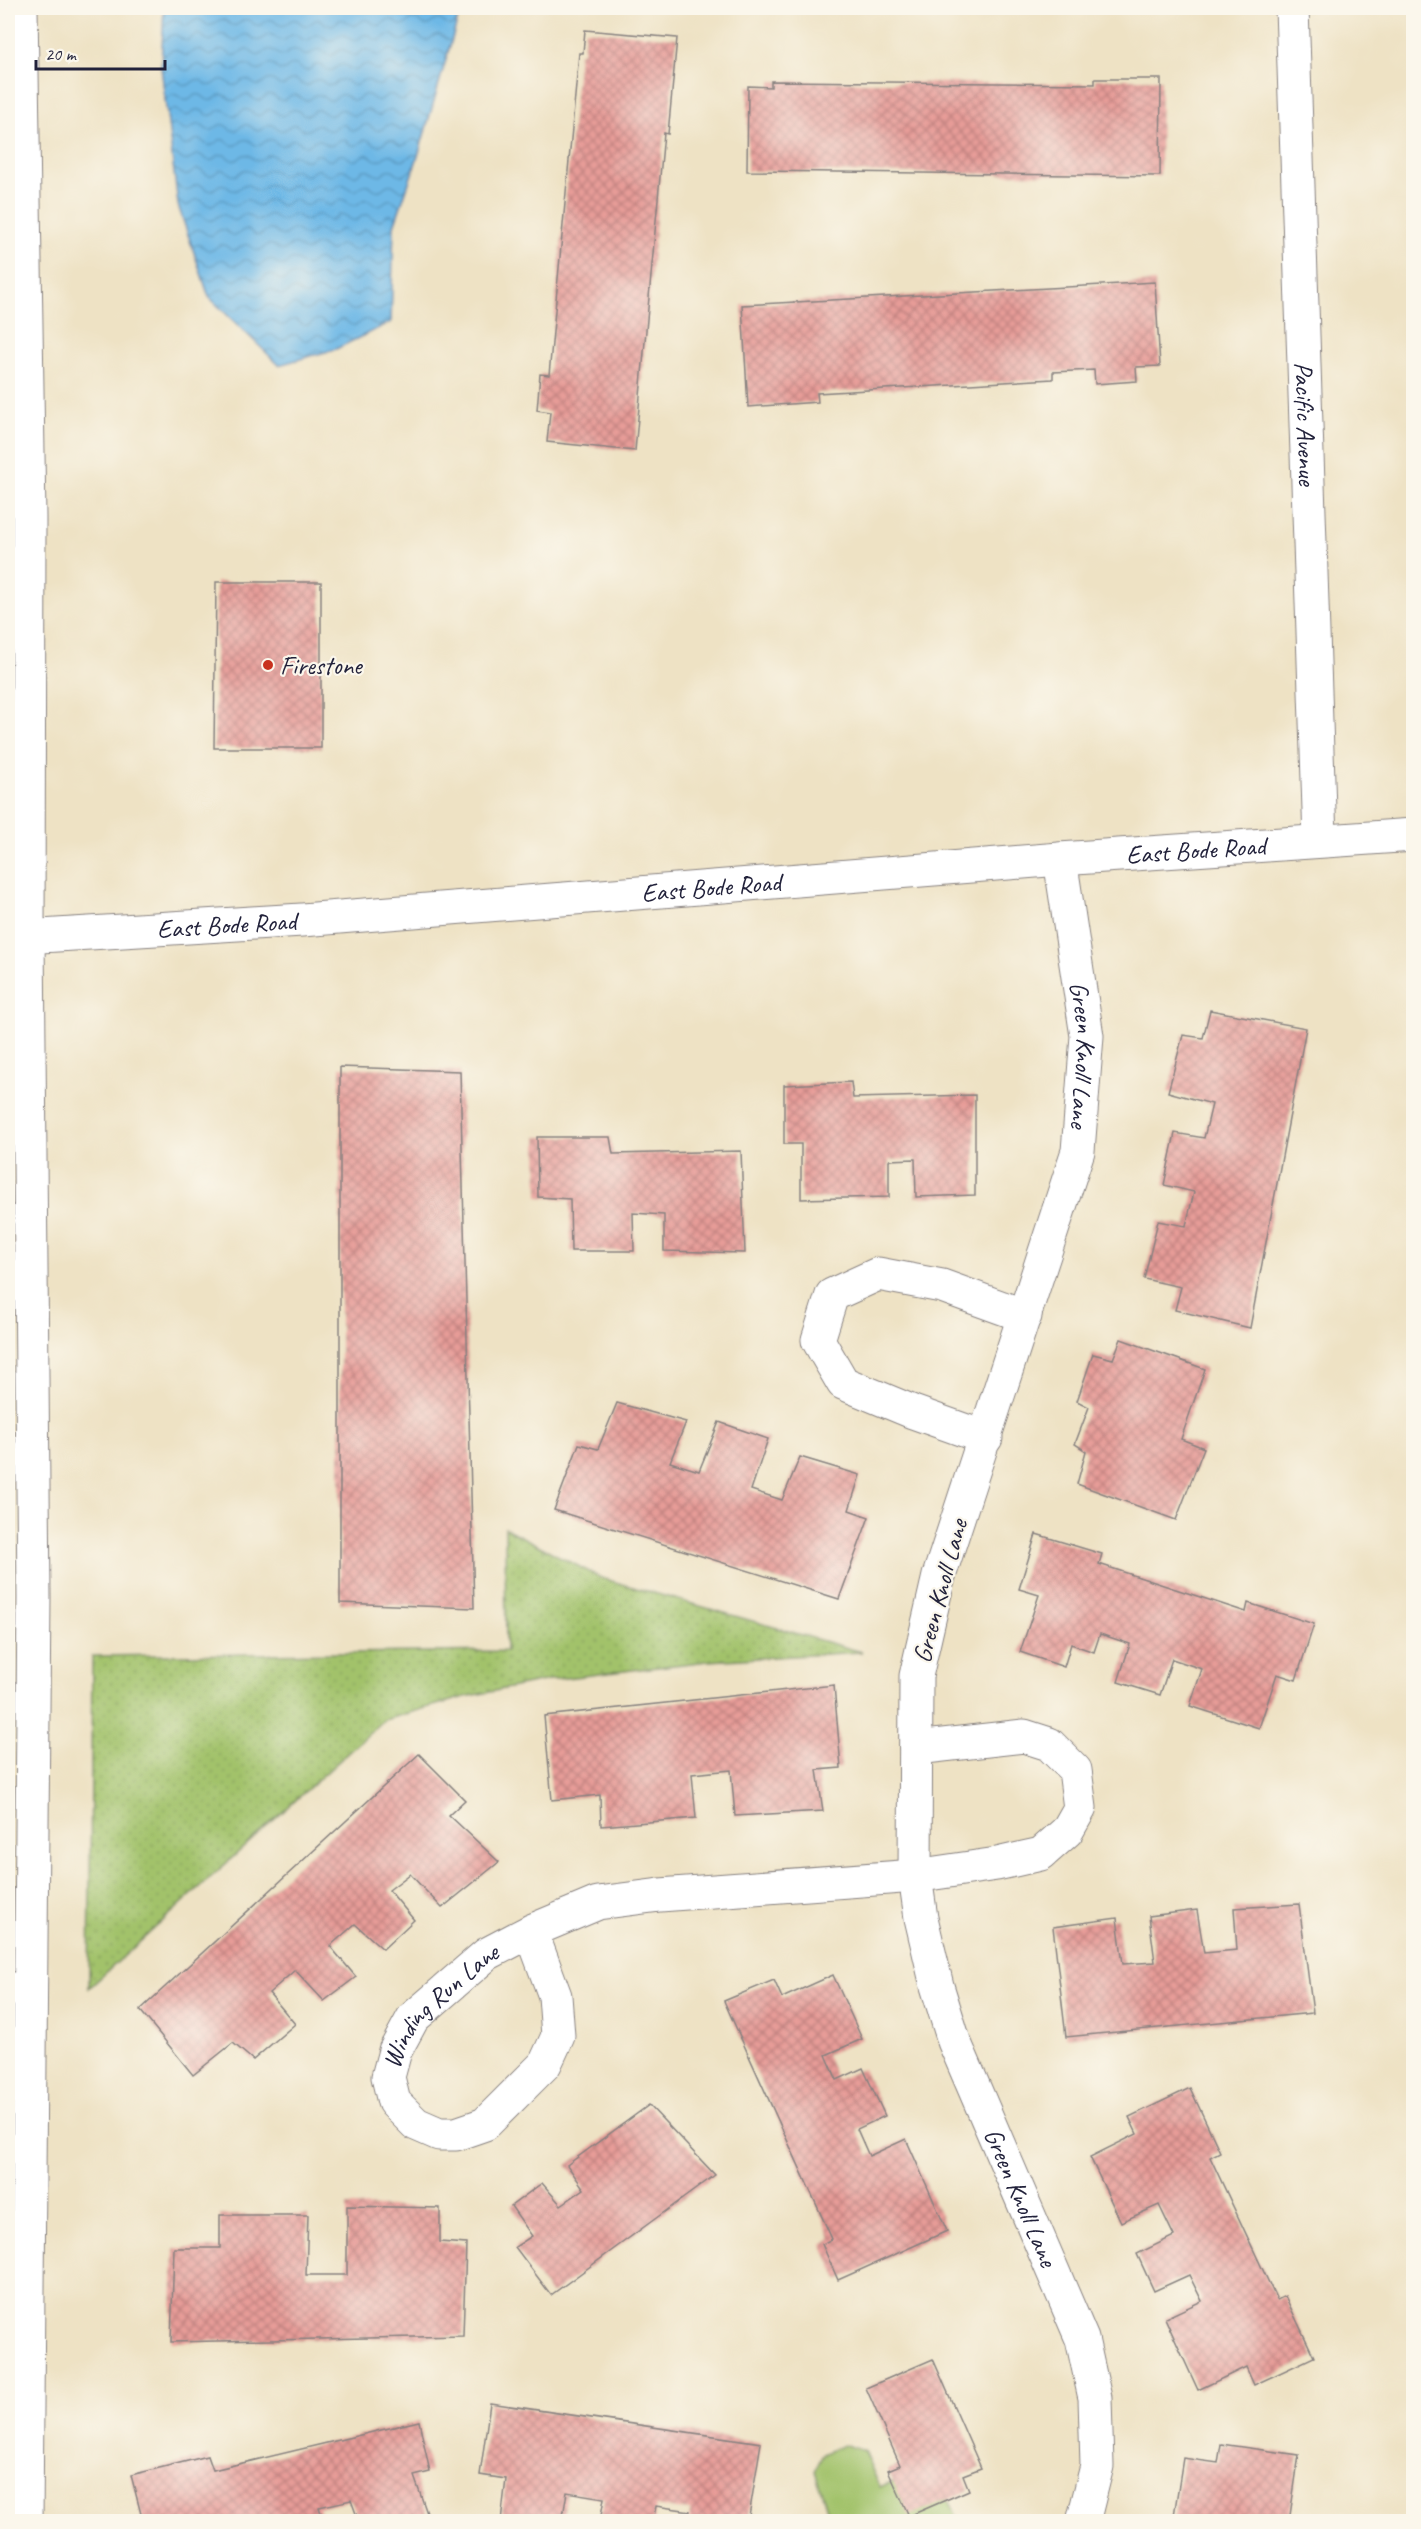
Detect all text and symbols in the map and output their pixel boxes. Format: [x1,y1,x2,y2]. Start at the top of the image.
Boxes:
scale bar [36,33,165,71]
text: 20 m [45,43,78,65]
street label: Pacific Avenue [1287,361,1325,488]
place label: Firestone [280,649,364,682]
marker: Firestone [261,658,275,672]
street label: East Bode Road [1125,828,1270,871]
street label: East Bode Road [640,865,786,909]
street label: East Bode Road [156,904,301,945]
street label: Green Knoll Lane [1062,979,1104,1131]
street label: Green Knoll Lane [905,1514,975,1666]
street label: Winding Run Lane [375,1934,505,2071]
street label: Green Knoll Lane [977,2123,1066,2273]

